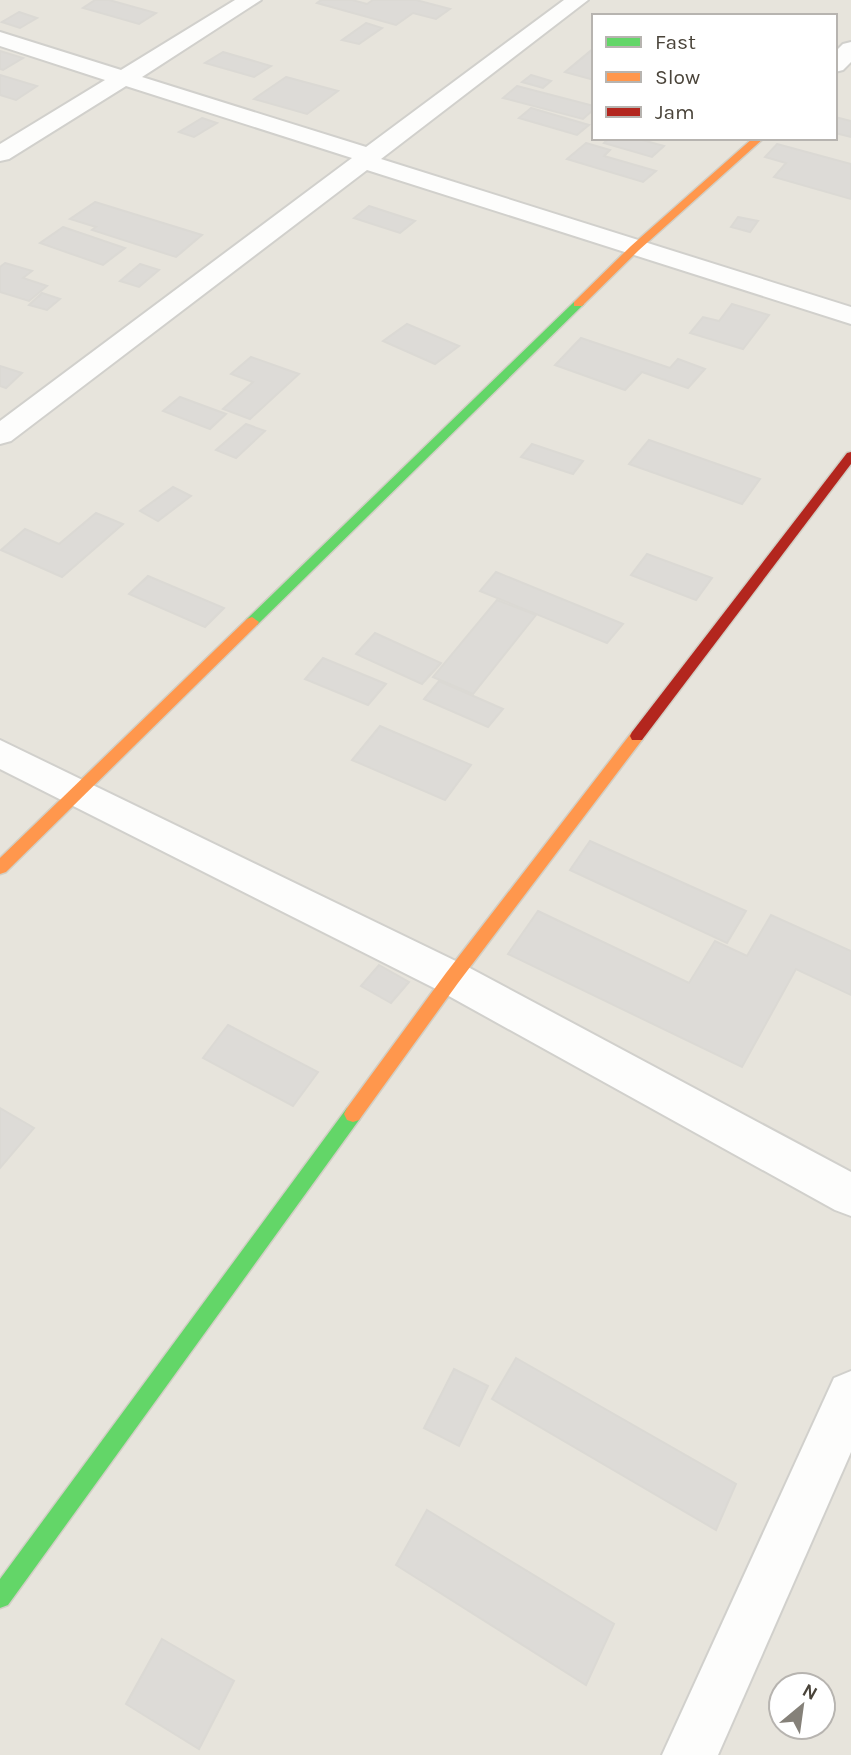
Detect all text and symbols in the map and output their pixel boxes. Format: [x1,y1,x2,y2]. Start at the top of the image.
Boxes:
legend [592,14,837,140]
text: Fast [655,30,696,54]
text: Slow [655,65,700,89]
text: Jam [655,100,695,124]
north arrow [767,1671,837,1741]
text: N [798,1679,821,1705]

